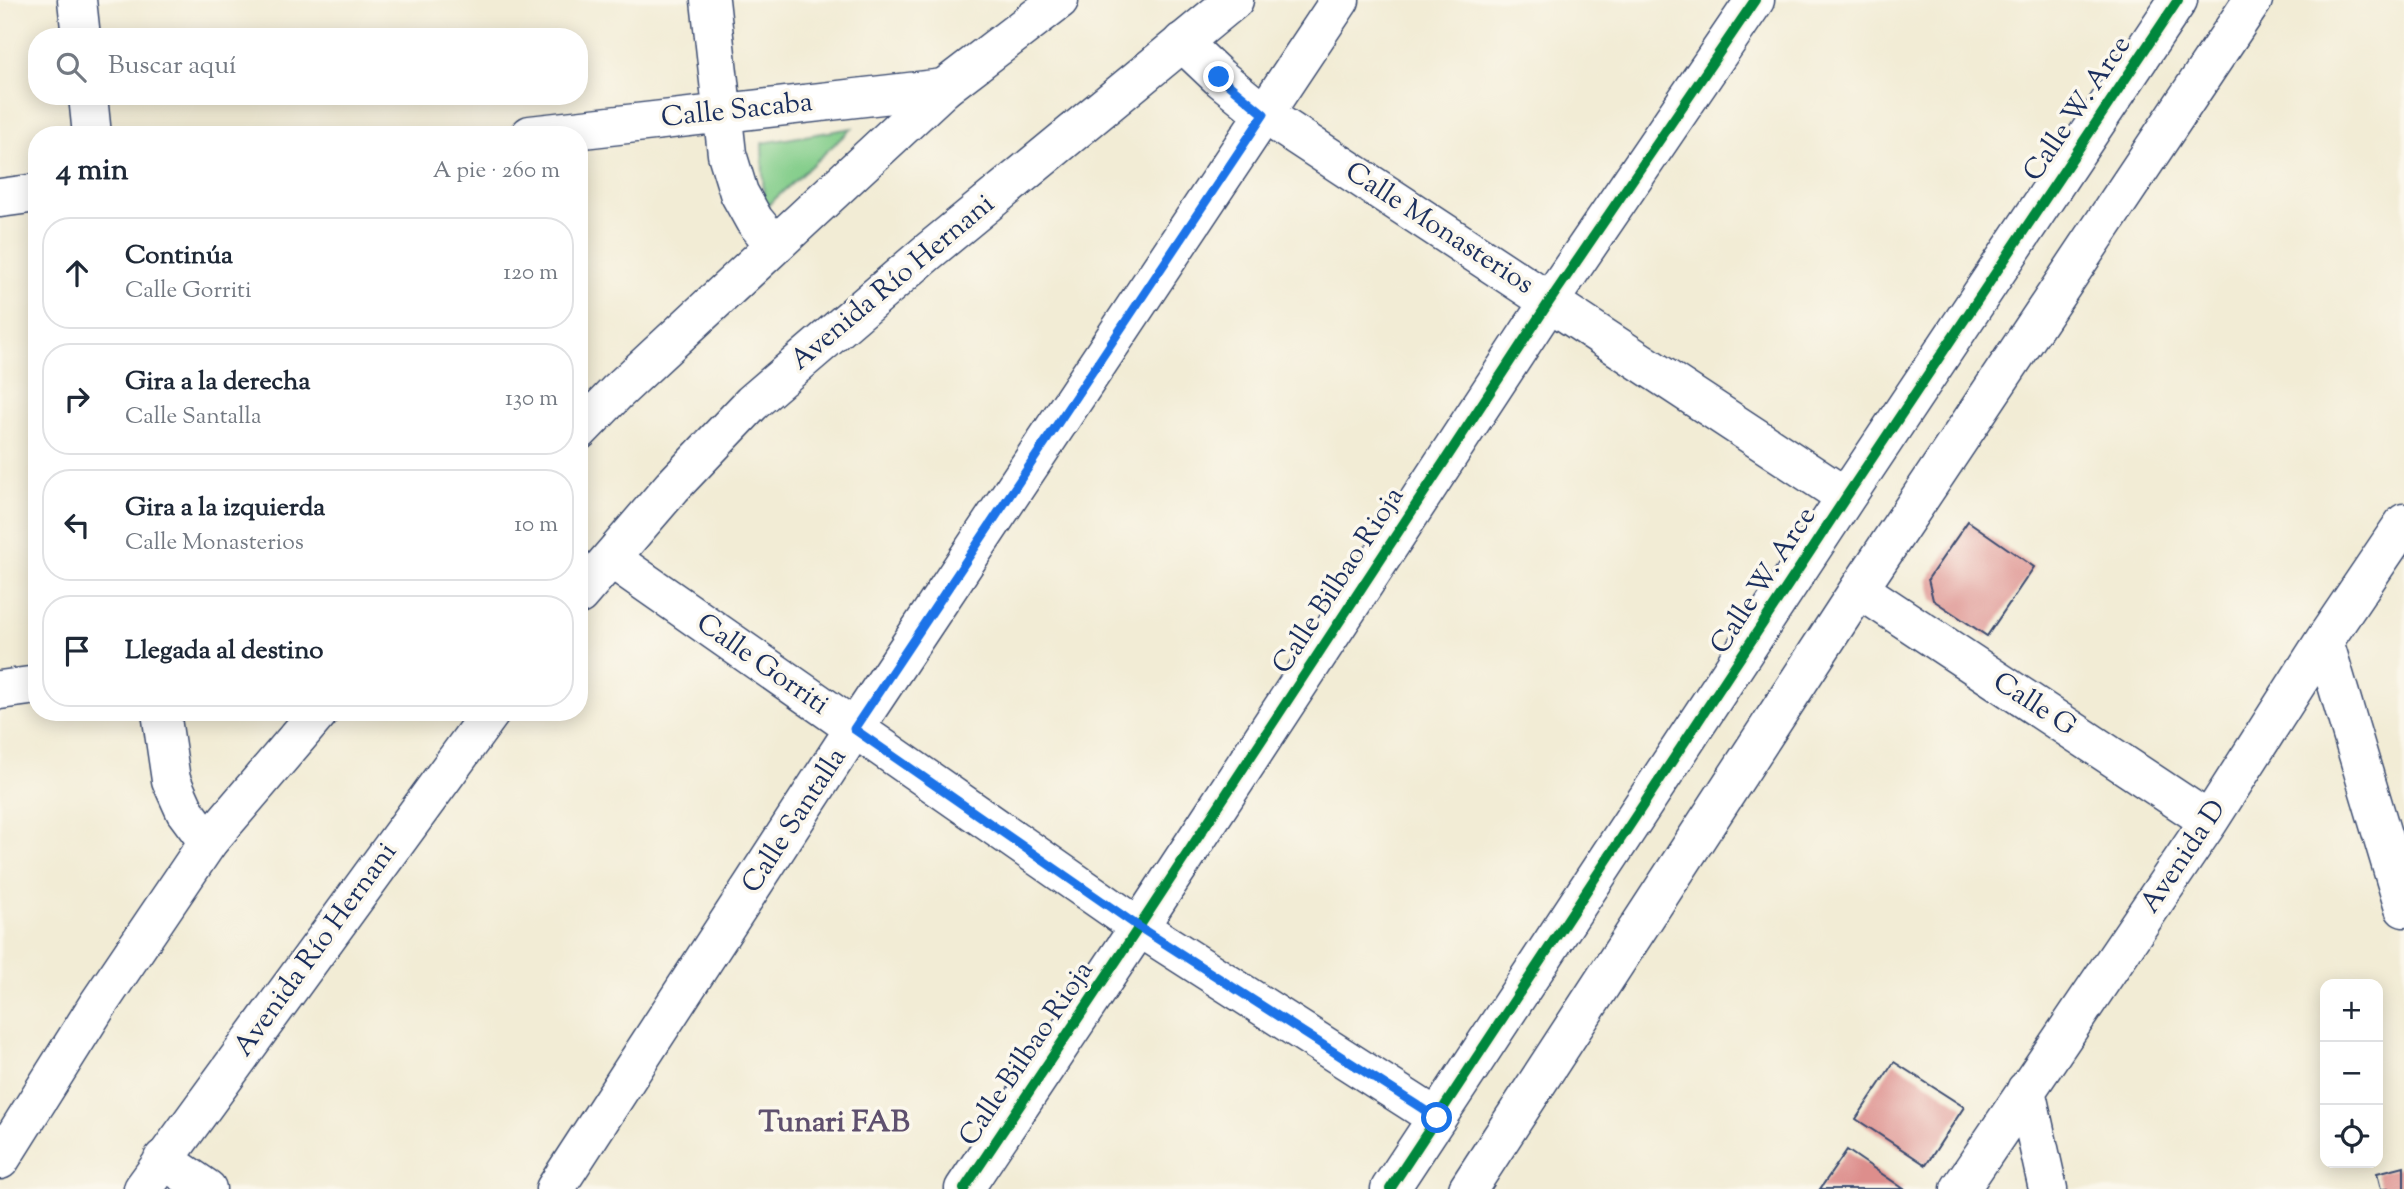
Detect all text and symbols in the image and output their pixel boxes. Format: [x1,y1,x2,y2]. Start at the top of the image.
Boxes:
search box [28,28,588,105]
street label: Calle W. Arce [2014,28,2142,190]
icon: search [52,48,90,86]
text: Buscar aquí [108,48,237,85]
route end [1203,61,1234,92]
street label: Calle Sacaba [659,83,815,139]
text: 4 min [56,150,129,193]
street label: Calle Monasterios [1337,153,1541,305]
text: A pie · 260 m [433,155,560,188]
street label: Avenida Río Hernani [782,185,1004,381]
text: Continúa [125,238,233,275]
icon: ahead [58,254,96,292]
text: 120 m [503,257,558,290]
text: Calle Gorriti [125,275,252,308]
text: Gira a la derecha [125,364,310,401]
icon: right [58,380,96,418]
text: 130 m [505,383,558,416]
text: Calle Santalla [125,401,262,434]
street label: Calle Bilbao Rioja [1263,480,1415,682]
text: Gira a la izquierda [125,490,325,527]
street label: Calle W. Arce [1701,499,1827,663]
icon: left [58,506,96,544]
text: 10 m [514,509,558,542]
text: Calle Monasterios [125,527,304,560]
street label: Calle Gorriti [687,604,837,726]
icon: arrive [58,632,96,670]
text: Llegada al destino [125,633,323,670]
street label: Calle G [1984,663,2084,747]
street label: Calle Santalla [733,740,857,902]
street label: Avenida D [2131,792,2237,922]
street label: Avenida Río Hernani [225,835,407,1065]
street label: Calle Bilbao Rioja [950,953,1104,1155]
map controls [2320,979,2383,1168]
button: + [2320,979,2383,1042]
button: − [2320,1042,2383,1105]
district label: Tunari FAB [758,1102,910,1145]
route start [1421,1102,1452,1133]
button: locate [2320,1105,2383,1168]

